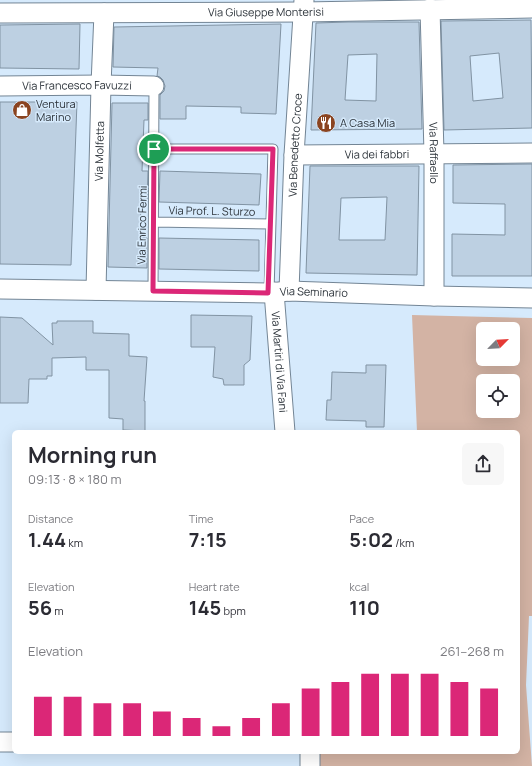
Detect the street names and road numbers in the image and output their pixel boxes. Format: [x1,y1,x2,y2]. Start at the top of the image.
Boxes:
street label: Via Giuseppe Monterisi [208,4,324,19]
street label: Via Francesco Favuzzi [22,77,132,93]
street label: Via Benedetto Croce [284,92,305,197]
street label: Via Molfetta [91,121,107,181]
street label: Via Raffaello [426,122,442,184]
street label: Via dei fabbri [345,146,409,162]
street label: Via Enrico Fermi [133,185,150,265]
street label: Via Prof. L. Sturzo [168,202,256,219]
street label: Via Seminario [279,283,349,300]
street label: Via Martiri di Via Fani [269,311,291,413]

